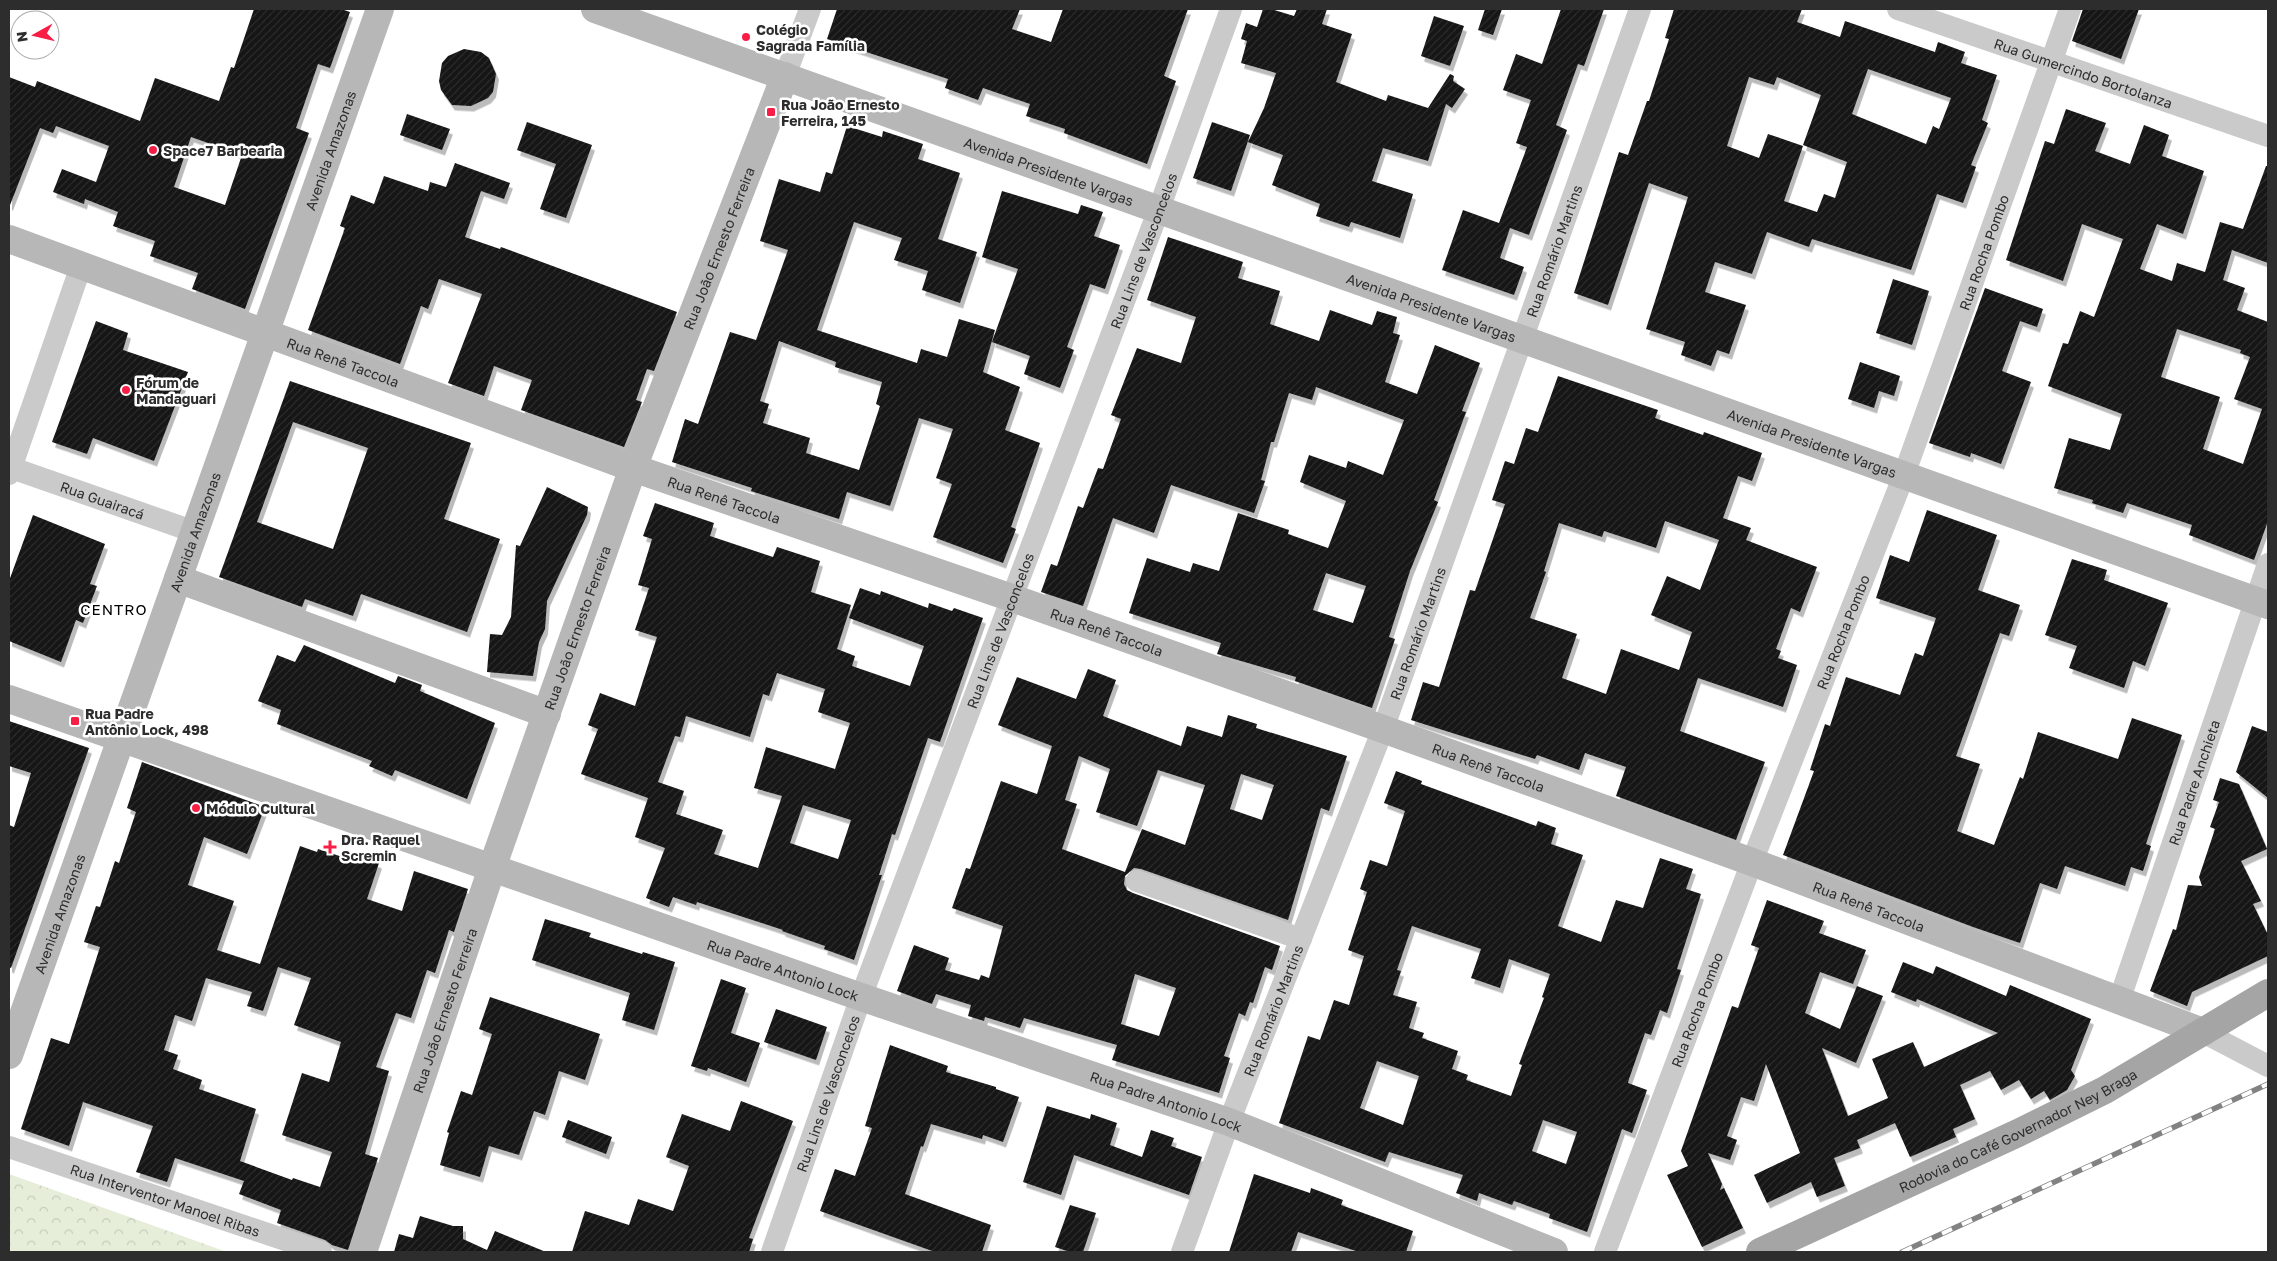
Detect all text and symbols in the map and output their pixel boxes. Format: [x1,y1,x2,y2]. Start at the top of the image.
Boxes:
north arrow [10,10,60,60]
place label: Colégio Sagrada Família [756,21,865,54]
text: N [12,30,31,43]
marker: Colégio Sagrada Família [740,31,752,43]
street label: Rua Gumercindo Bortolanza [1992,34,2175,111]
street label: Avenida Amazonas [301,88,359,212]
place label: Rua João Ernesto Ferreira, 145 [781,96,900,129]
marker: Rua João Ernesto Ferreira, 145 [765,106,777,118]
street label: Avenida Presidente Vargas [962,133,1136,209]
place label: Space7 Barbearia [163,142,282,159]
marker: Space7 Barbearia [147,144,159,156]
street label: Rua João Ernesto Ferreira [679,164,757,332]
street label: Rua Lins de Vasconcelos [1106,170,1180,331]
street label: Rua Romário Martins [1522,182,1585,319]
street label: Rua Rocha Pombo [1955,192,2012,312]
street label: Avenida Presidente Vargas [1344,269,1519,345]
street label: Rua Renê Taccola [285,333,402,390]
place label: Fórum de Mandaguari [136,374,216,407]
marker: Fórum de Mandaguari [120,384,132,396]
street label: Avenida Presidente Vargas [1725,405,1899,481]
street label: Avenida Amazonas [165,470,224,594]
street label: Rua Renê Taccola [665,472,783,526]
street label: Rua Guairacá [58,477,147,522]
street label: Rua João Ernesto Ferreira [540,543,614,712]
street label: Rua Lins de Vasconcelos [962,550,1037,711]
street label: Rua Romário Martins [1386,565,1449,702]
street label: Rua Rocha Pombo [1812,572,1872,692]
district label: CENTRO [80,600,148,618]
street label: Rua Renê Taccola [1048,604,1166,659]
place label: Rua Padre Antônio Lock, 498 [85,705,209,738]
marker: Rua Padre Antônio Lock, 498 [69,715,81,727]
street label: Rua Padre Anchieta [2164,717,2223,847]
street label: Rua Renê Taccola [1430,739,1547,795]
place label: Módulo Cultural [206,800,315,817]
marker: Módulo Cultural [190,802,202,814]
place label: Dra. Raquel Scremin [341,831,420,864]
marker: Dra. Raquel Scremin [323,840,337,854]
street label: Avenida Amazonas [30,851,88,976]
street label: Rua Renê Taccola [1811,877,1927,935]
street label: Rua João Ernesto Ferreira [409,926,480,1095]
street label: Rua Padre Antonio Lock [705,935,861,1004]
street label: Rua Romário Martins [1239,942,1306,1079]
street label: Rua Rocha Pombo [1667,950,1726,1069]
street label: Rua Lins de Vasconcelos [792,1013,863,1174]
street label: Rodovia do Café Governador Ney Braga [1896,1065,2140,1195]
street label: Rua Padre Antonio Lock [1088,1067,1245,1135]
street label: Rua Interventor Manoel Ribas [68,1160,262,1239]

